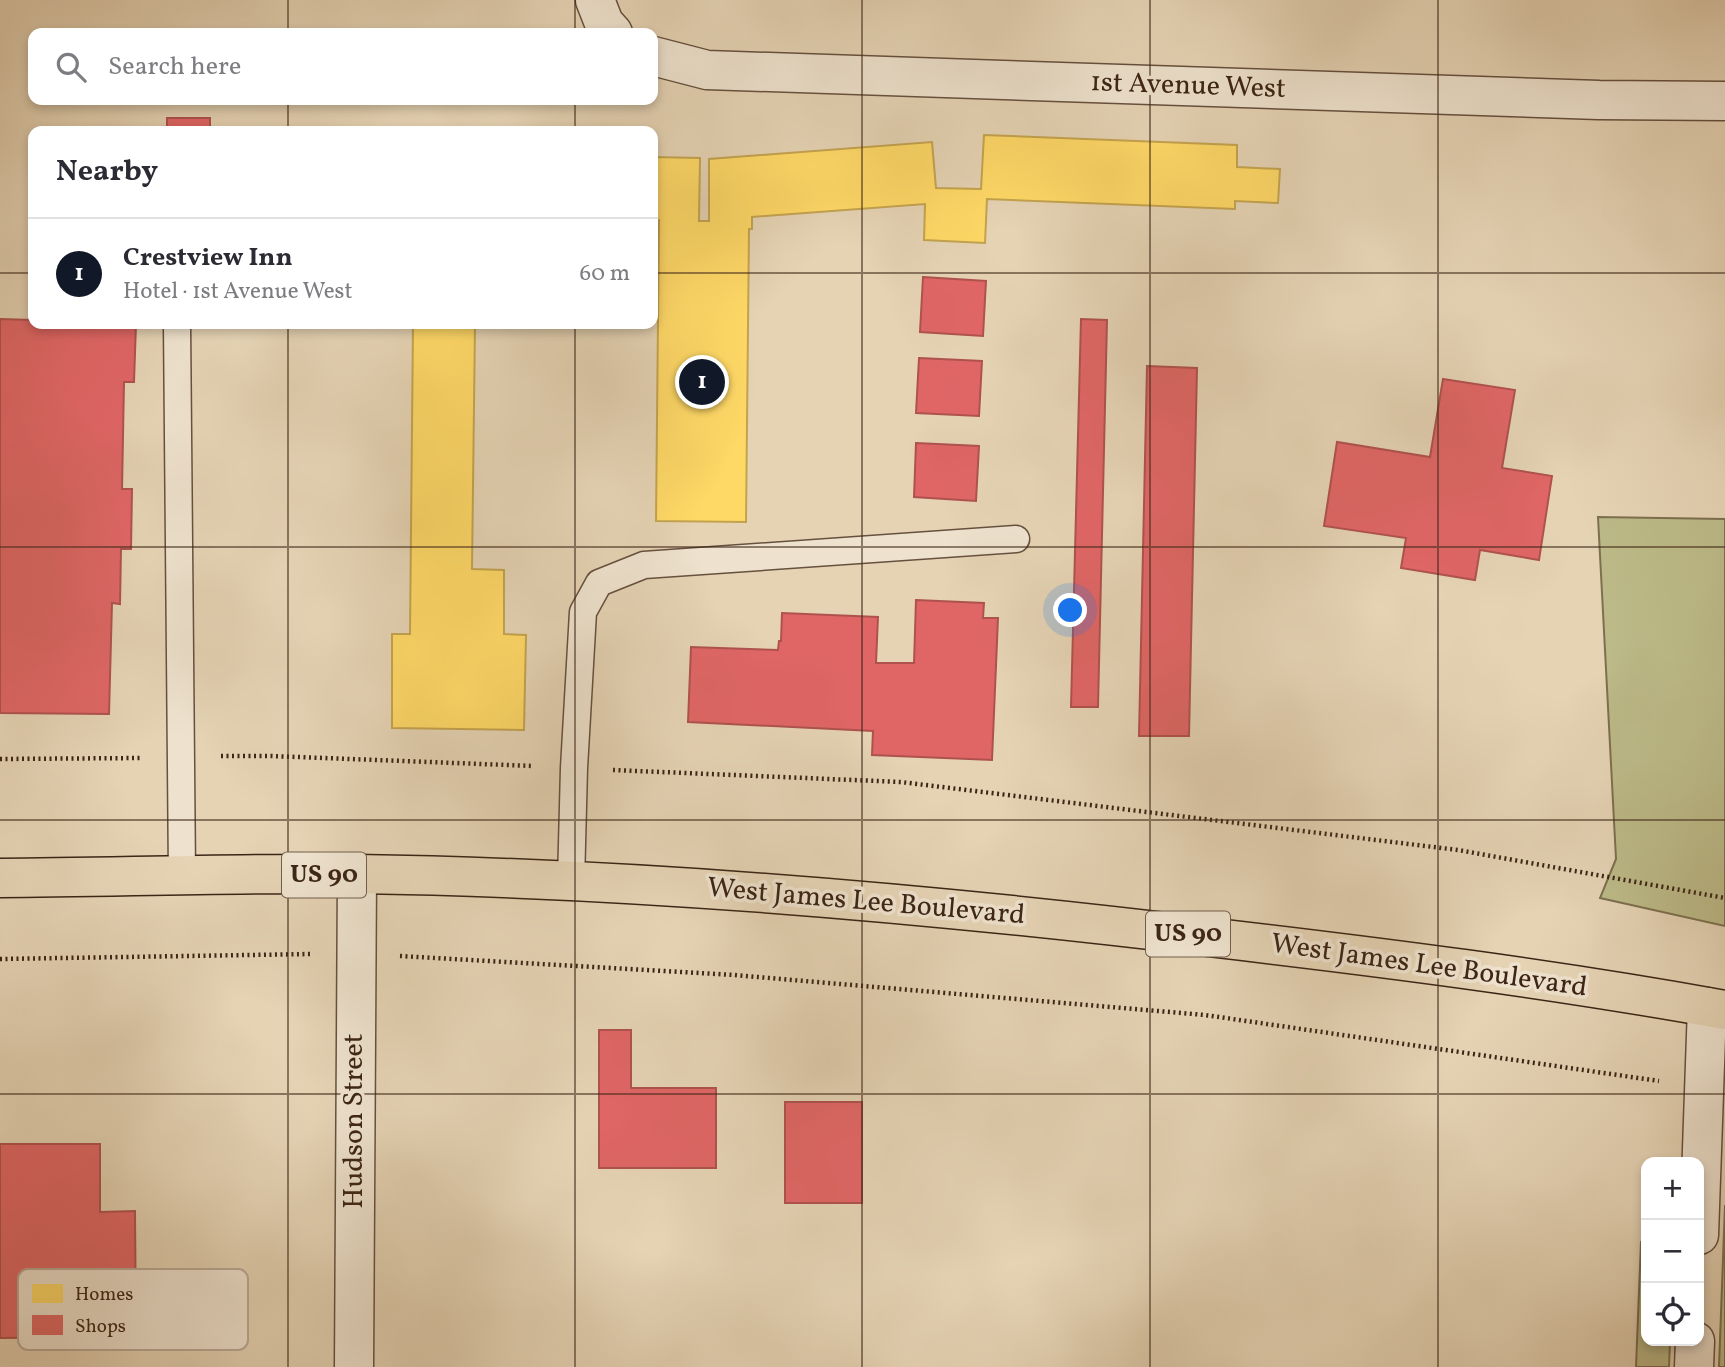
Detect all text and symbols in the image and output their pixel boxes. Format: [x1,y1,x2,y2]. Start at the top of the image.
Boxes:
search box [28,28,658,105]
icon: search [52,48,90,86]
text: Search here [108,49,241,85]
street label: 1st Avenue West [1090,63,1286,109]
text: Nearby [56,151,158,193]
text: Crestview Inn [123,240,293,276]
text: 1 [74,258,84,290]
text: 60 m [580,258,630,290]
text: Hotel · 1st Avenue West [123,276,353,308]
pin: 1 [679,356,725,408]
your location [1053,593,1087,627]
road number: US 90 [282,852,366,898]
street label: West James Lee Boulevard [705,869,1027,935]
road number: US 90 [1146,911,1230,956]
street label: West James Lee Boulevard [1268,924,1590,1008]
street label: Hudson Street [335,1033,374,1209]
map controls [1641,1157,1704,1346]
button: + [1641,1157,1704,1220]
button: − [1641,1220,1704,1283]
legend [18,1269,248,1350]
text: Homes [75,1282,133,1308]
button: locate [1641,1283,1704,1346]
text: Shops [75,1314,126,1340]

